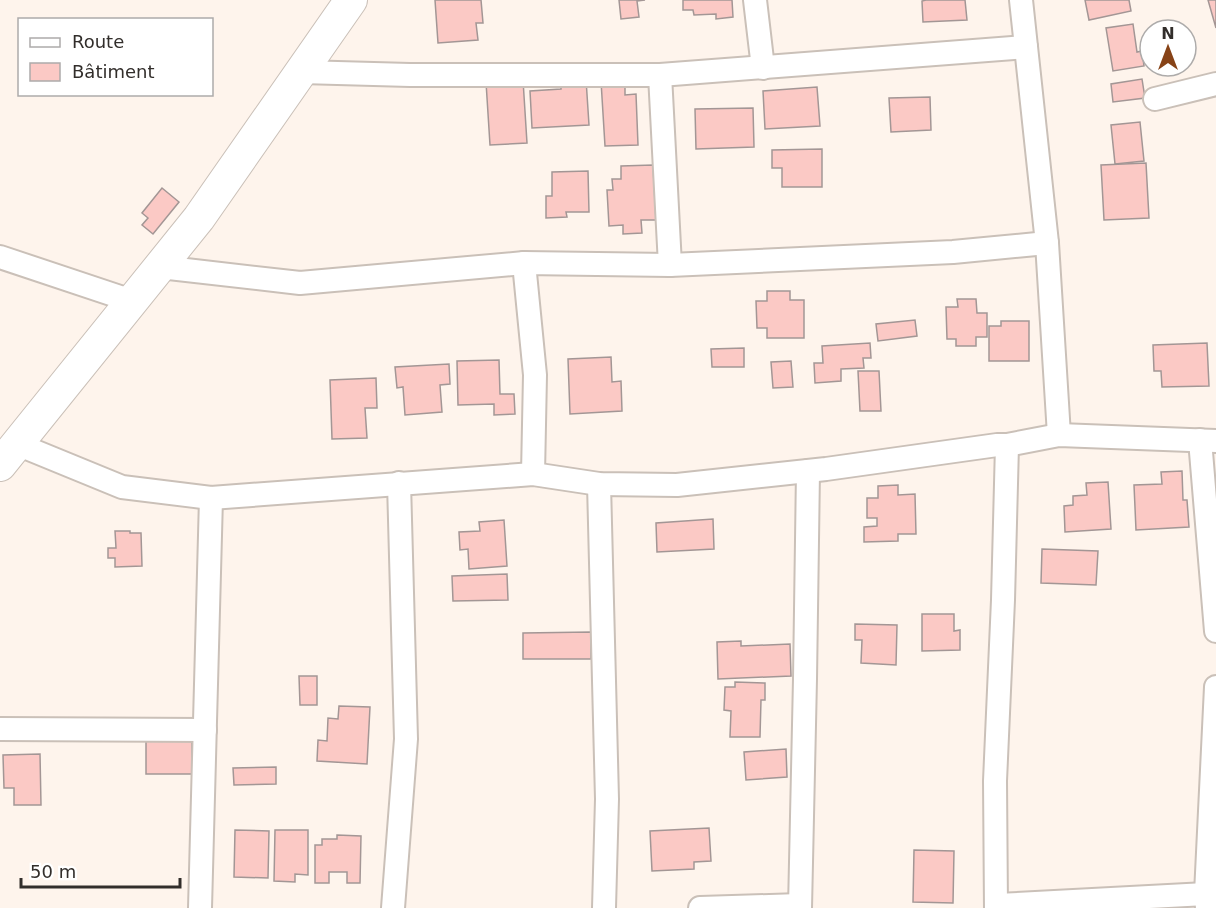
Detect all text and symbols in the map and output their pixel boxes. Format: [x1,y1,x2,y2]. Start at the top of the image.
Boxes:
legend [18,18,213,96]
north arrow [1138,18,1198,78]
text: N [1161,24,1175,43]
text: Route [72,31,124,52]
text: Bâtiment [72,61,155,82]
scale bar [21,851,180,889]
text: 50 m [30,861,76,882]

